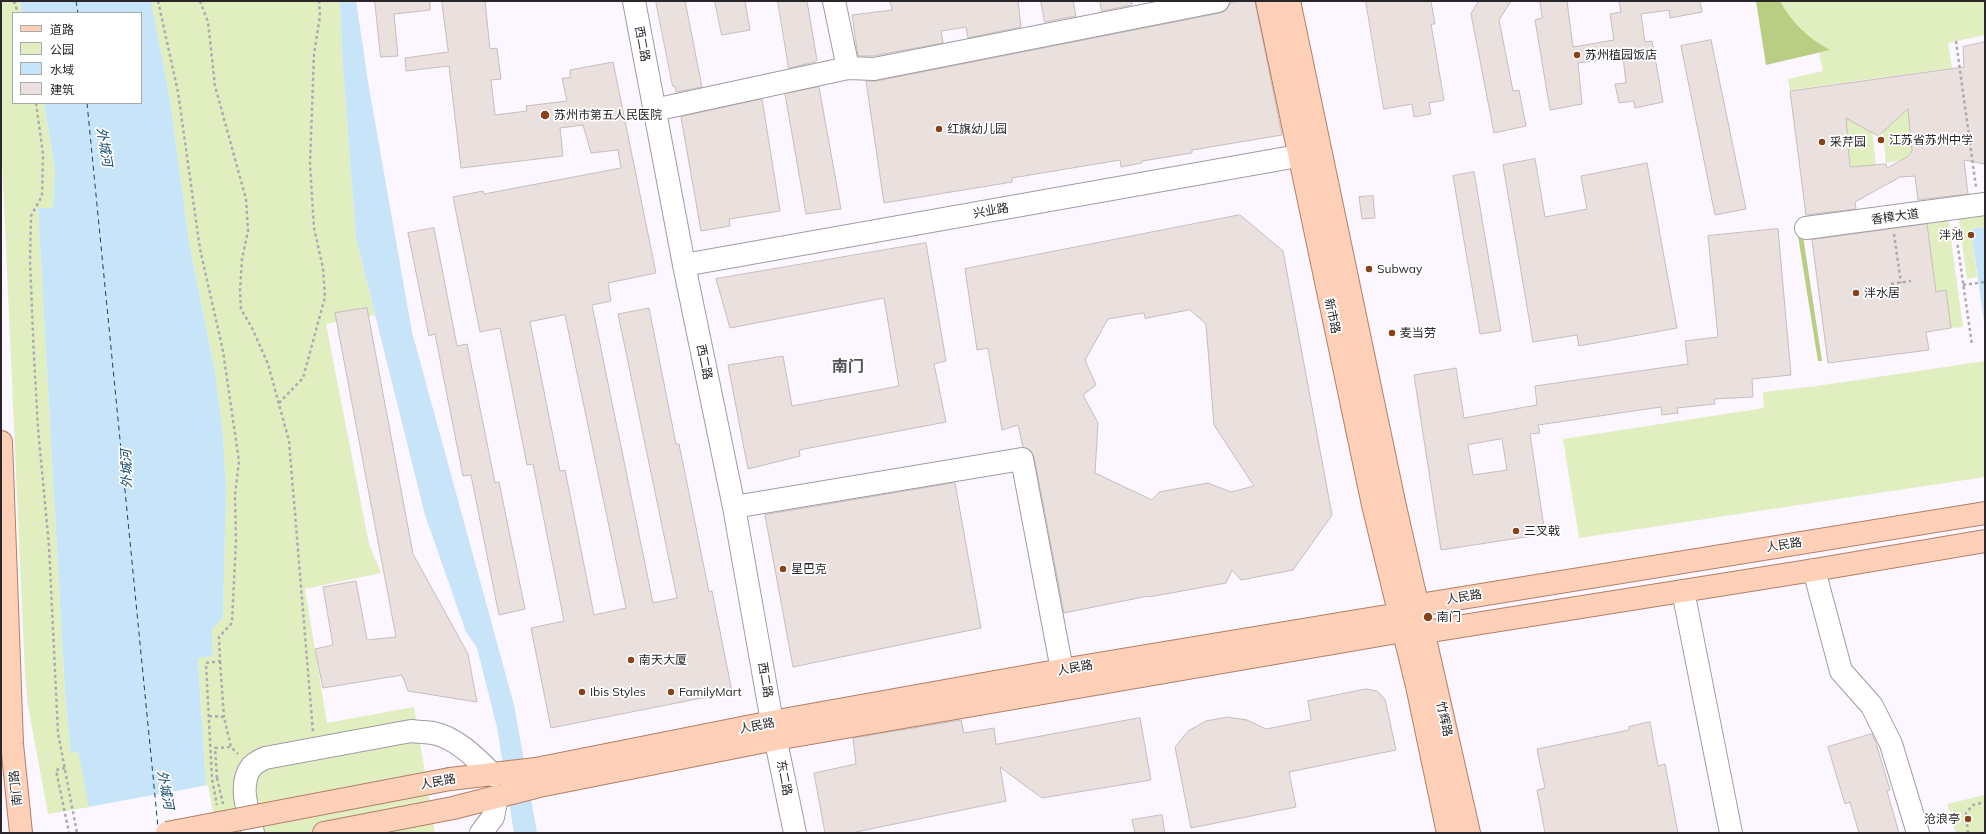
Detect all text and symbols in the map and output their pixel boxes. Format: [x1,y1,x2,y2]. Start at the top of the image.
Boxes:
legend [12,12,142,104]
text: 道路 [50,22,74,37]
street label: 西二路 [631,25,653,63]
text: 公园 [50,42,74,57]
place label: 苏州植园饭店 [1585,48,1657,62]
marker: 苏州植园饭店 [1572,50,1582,60]
text: 水域 [50,62,74,77]
text: 建筑 [50,82,74,97]
place label: 苏州市第五人民医院 [554,108,662,122]
marker: 苏州市第五人民医院 [539,109,551,121]
place label: 红旗幼儿园 [947,122,1007,136]
marker: 红旗幼儿园 [934,124,944,134]
water label: 外城河 [93,127,115,167]
place label: 江苏省苏州中学 [1889,133,1973,147]
place label: 采芹园 [1830,135,1866,149]
marker: 江苏省苏州中学 [1876,135,1886,145]
marker: 采芹园 [1817,137,1827,147]
street label: 兴业路 [972,201,1010,221]
street label: 香樟大道 [1870,207,1920,227]
place label: 泮池 [1939,228,1963,242]
marker: 泮池 [1966,230,1976,240]
place label: Subway [1377,262,1422,276]
marker: Subway [1364,264,1374,274]
place label: 泮水居 [1864,286,1900,300]
marker: 泮水居 [1851,288,1861,298]
street label: 新市路 [1321,297,1343,335]
place label: 麦当劳 [1400,326,1436,340]
marker: 麦当劳 [1387,328,1397,338]
street label: 西二路 [693,343,715,381]
district label: 南门 [832,357,864,377]
water label: 外城河 [119,449,135,489]
place label: 三叉戟 [1524,524,1560,538]
marker: 三叉戟 [1511,526,1521,536]
street label: 人民路 [1765,535,1803,555]
place label: 星巴克 [791,562,827,576]
marker: 星巴克 [778,564,788,574]
street label: 人民路 [1445,587,1483,607]
place label: 南门 [1437,610,1461,624]
marker: 南门 [1422,611,1434,623]
place label: 南天大厦 [639,653,687,667]
marker: 南天大厦 [626,655,636,665]
street label: 人民路 [1056,658,1094,678]
street label: 西二路 [755,661,775,699]
place label: Ibis Styles [590,685,646,699]
place label: FamilyMart [679,685,742,699]
marker: Ibis Styles [577,687,587,697]
marker: FamilyMart [666,687,676,697]
street label: 竹辉路 [1433,700,1455,738]
street label: 人民路 [738,715,776,737]
street label: 东二路 [773,759,795,797]
street label: 南门路 [7,769,25,807]
water label: 外城河 [154,769,176,811]
street label: 人民路 [419,772,457,792]
place label: 沧浪亭 [1924,812,1960,826]
marker: 沧浪亭 [1963,814,1973,824]

